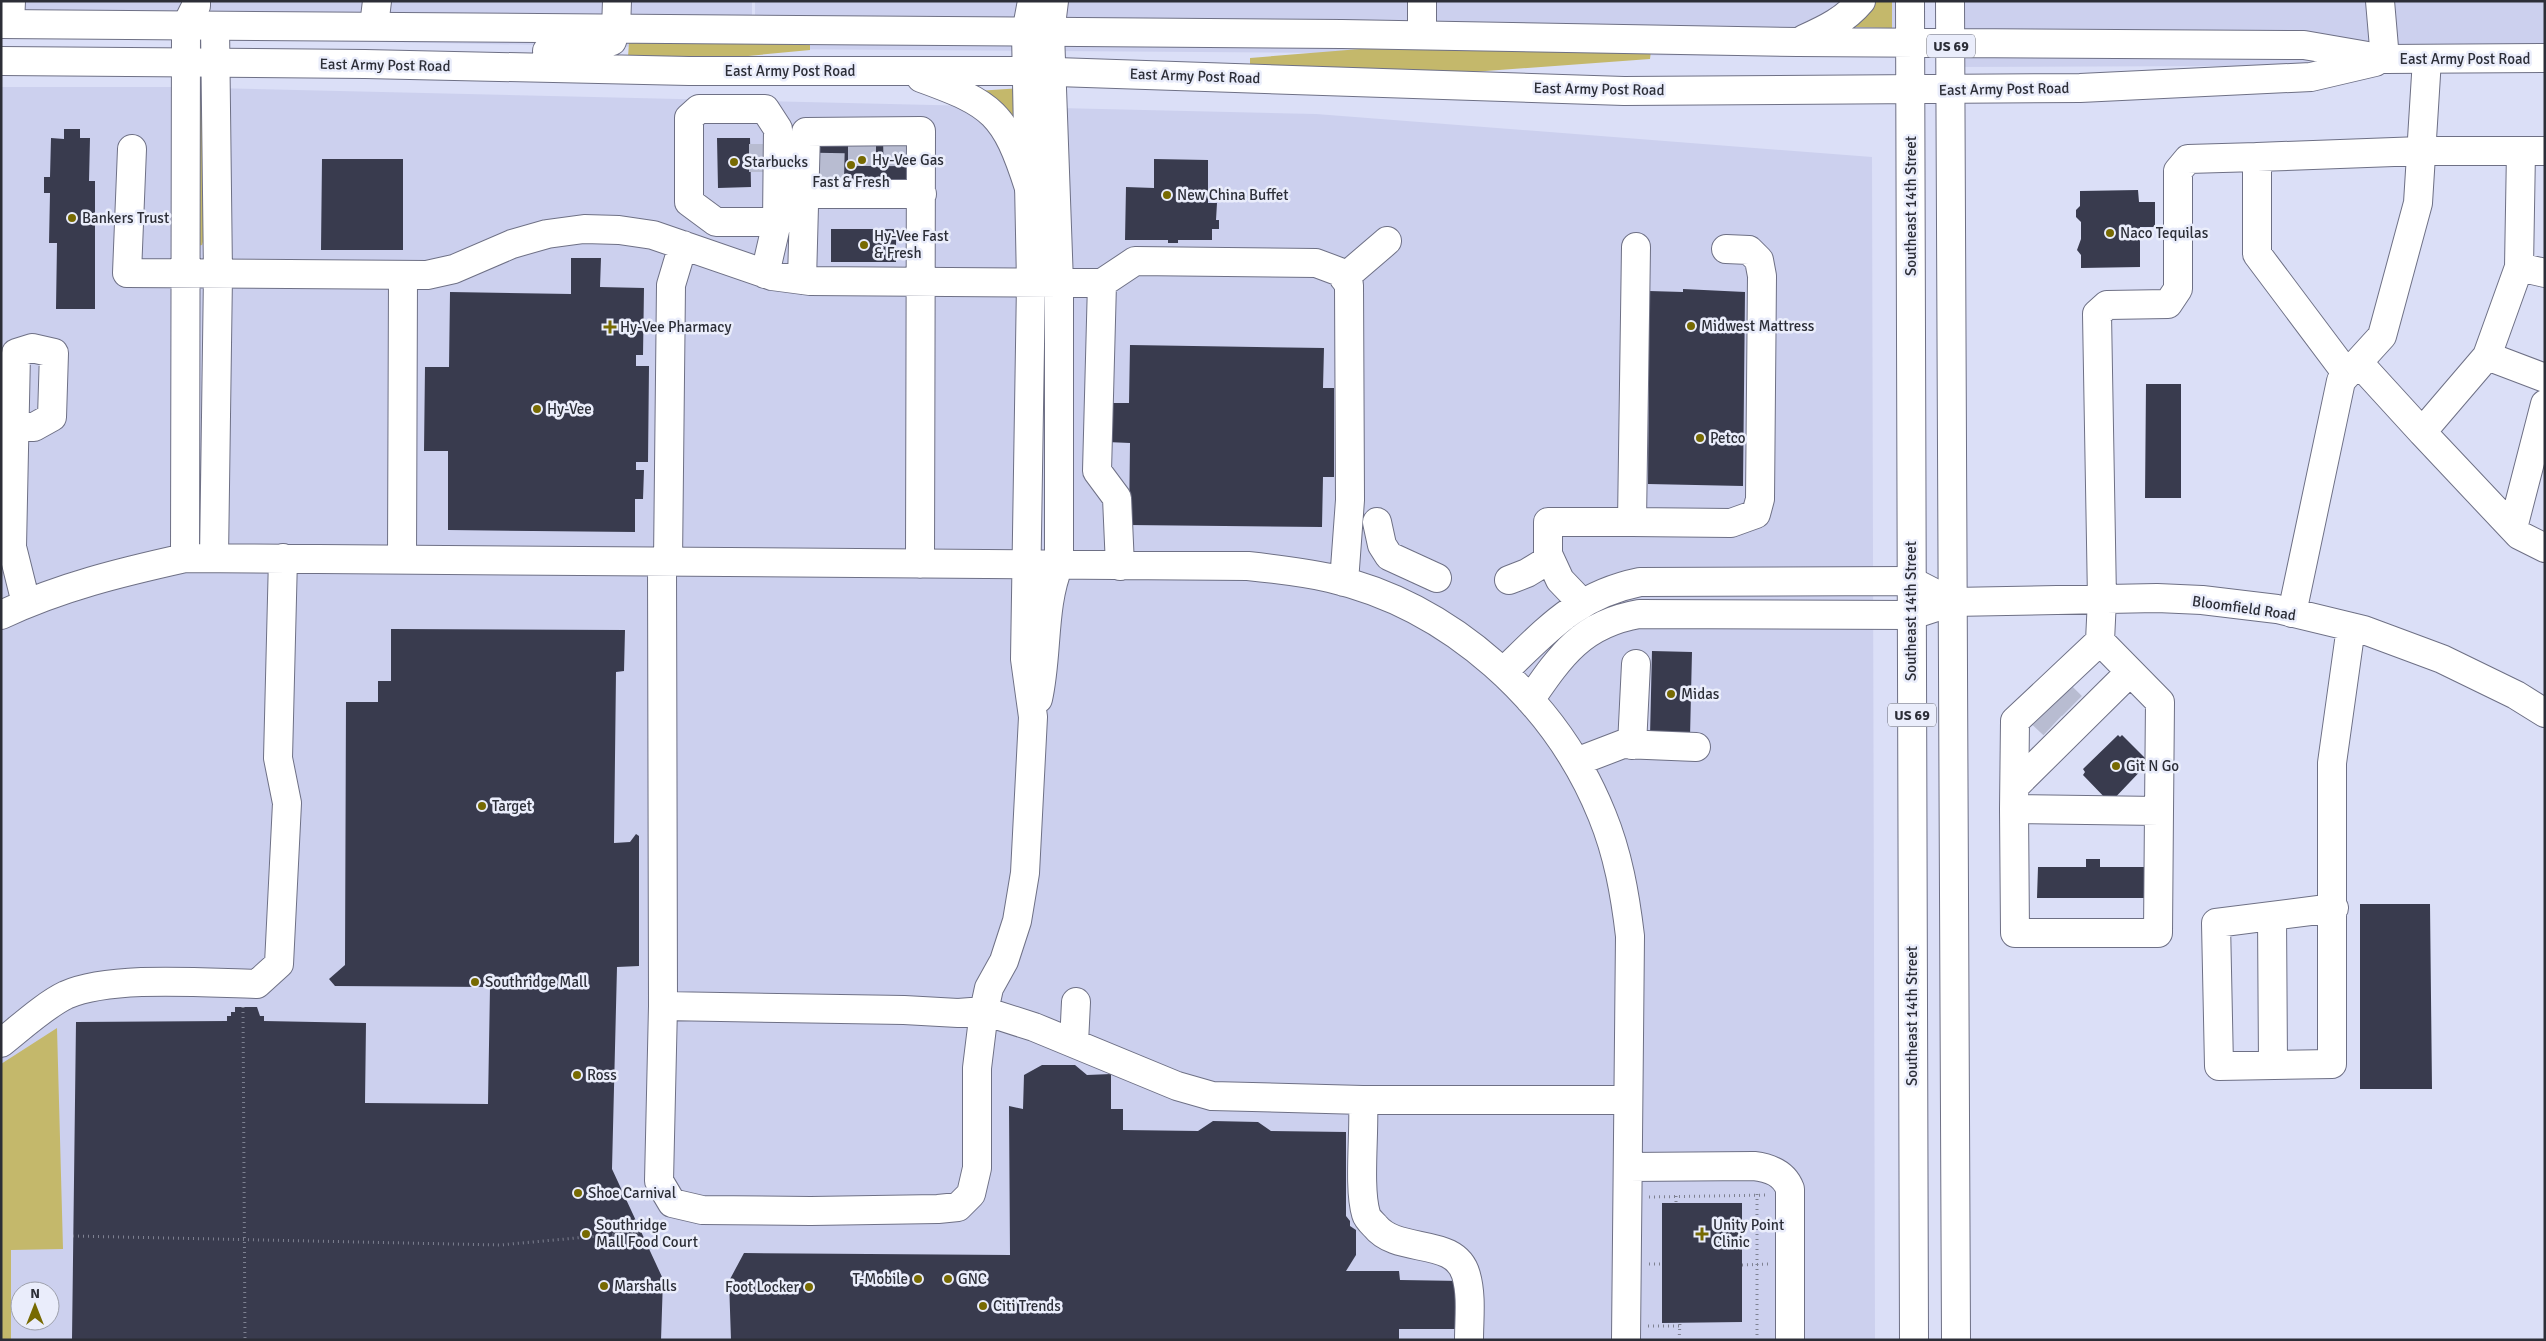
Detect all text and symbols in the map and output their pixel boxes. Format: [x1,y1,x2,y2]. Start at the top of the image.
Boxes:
road number: US 69 [1927,34,1975,58]
street label: East Army Post Road [2400,50,2531,68]
street label: East Army Post Road [319,55,451,75]
street label: East Army Post Road [725,62,856,80]
street label: East Army Post Road [1129,65,1261,87]
street label: East Army Post Road [1533,79,1665,99]
street label: East Army Post Road [1938,79,2070,99]
street label: Southeast 14th Street [1902,136,1920,276]
place label: Hy-Vee Gas [872,151,944,169]
place label: Starbucks [744,153,808,171]
marker: Hy-Vee Gas [856,154,868,166]
marker: Starbucks [728,156,740,168]
marker: Fast & Fresh [845,159,857,171]
place label: Fast & Fresh [812,173,890,191]
place label: New China Buffet [1177,186,1289,204]
marker: New China Buffet [1161,189,1173,201]
place label: Bankers Trust [82,209,169,227]
marker: Bankers Trust [66,212,78,224]
place label: Naco Tequilas [2120,224,2209,242]
place label: Hy-Vee Fast & Fresh [874,227,949,262]
marker: Naco Tequilas [2104,227,2116,239]
marker: Hy-Vee Fast & Fresh [858,239,870,251]
place label: Midwest Mattress [1701,317,1815,335]
place label: Hy-Vee Pharmacy [620,318,731,336]
marker: Midwest Mattress [1685,320,1697,332]
marker: Hy-Vee Pharmacy [604,321,616,333]
place label: Hy-Vee [547,400,592,418]
marker: Hy-Vee [531,403,543,415]
place label: Petco [1710,429,1746,447]
marker: Petco [1694,432,1706,444]
street label: Southeast 14th Street [1902,541,1920,681]
street label: Bloomfield Road [2191,592,2297,624]
place label: Midas [1681,685,1720,703]
marker: Midas [1665,688,1677,700]
road number: US 69 [1888,704,1936,726]
place label: Git N Go [2126,757,2179,775]
marker: Git N Go [2110,760,2122,772]
place label: Target [492,797,532,815]
marker: Target [476,800,488,812]
street label: Southeast 14th Street [1903,946,1921,1086]
place label: Southridge Mall [485,973,588,991]
marker: Southridge Mall [469,976,481,988]
place label: Ross [587,1066,617,1084]
marker: Ross [571,1069,583,1081]
place label: Shoe Carnival [588,1184,676,1202]
marker: Shoe Carnival [572,1187,584,1199]
place label: Southridge Mall Food Court [596,1216,698,1251]
place label: Unity Point Clinic [1713,1216,1784,1251]
marker: Unity Point Clinic [1695,1227,1709,1241]
marker: Southridge Mall Food Court [580,1228,592,1240]
place label: T-Mobile [853,1270,908,1288]
place label: GNC [958,1270,987,1288]
marker: T-Mobile [912,1273,924,1285]
marker: GNC [942,1273,954,1285]
place label: Marshalls [614,1277,677,1295]
place label: Foot Locker [725,1278,799,1296]
marker: Marshalls [598,1280,610,1292]
north arrow [10,1281,60,1331]
marker: Foot Locker [803,1281,815,1293]
text: N [30,1285,40,1302]
place label: Citi Trends [993,1297,1061,1315]
marker: Citi Trends [977,1300,989,1312]

